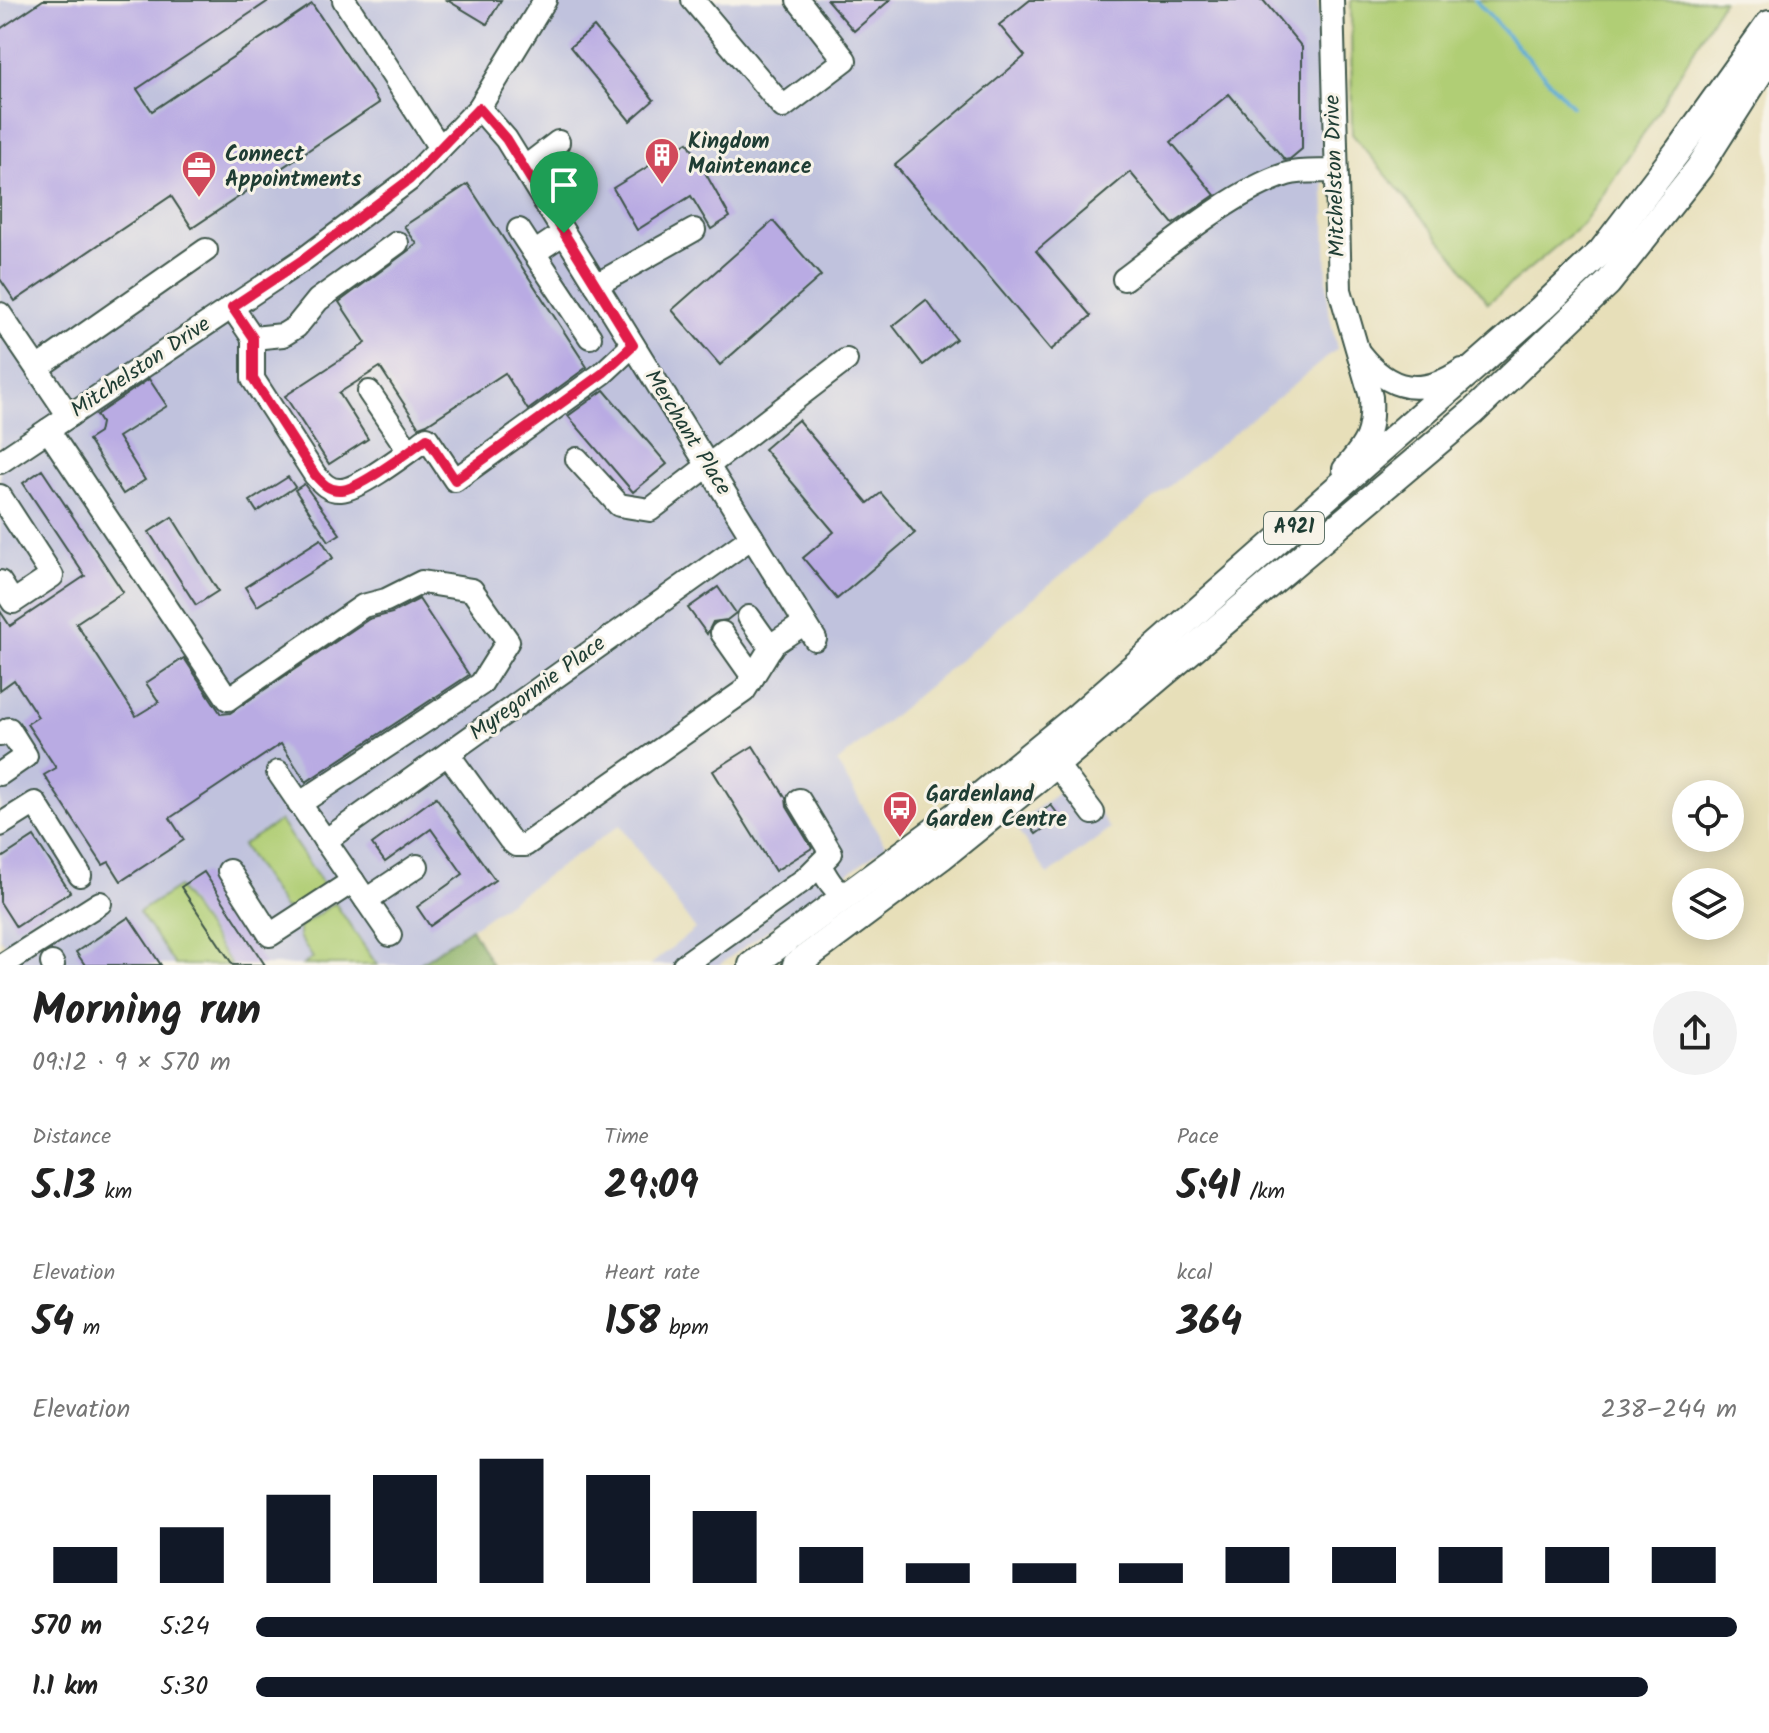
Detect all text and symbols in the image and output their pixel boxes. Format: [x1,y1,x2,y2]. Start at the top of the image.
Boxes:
street label: Mitchelston Drive [1316,94,1356,258]
place label: Kingdom Maintenance [688,125,812,185]
building icon: Kingdom Maintenance [643,136,681,186]
place label: Connect Appointments [225,138,362,198]
office icon: Connect Appointments [180,149,218,199]
pin [530,151,598,233]
icon: arrive [542,163,586,207]
street label: Mitchelston Drive [64,308,218,428]
street label: Merchant Place [634,363,740,503]
road number: A921 [1264,512,1324,544]
street label: Myregormie Place [462,627,614,751]
place label: Gardenland Garden Centre [926,778,1067,838]
map controls [1672,780,1744,940]
button: locate [1672,780,1744,852]
bus stop icon: Gardenland Garden Centre [881,789,919,839]
button: layers [1672,868,1744,940]
text: Morning run [32,977,261,1047]
button: share [1653,991,1737,1075]
text: 09:12 · 9 × 570 m [32,1042,231,1084]
text: Distance [32,1120,111,1155]
text: Time [604,1120,649,1155]
text: Pace [1177,1120,1219,1155]
text: 5.13 [32,1155,96,1219]
text: 29:09 [604,1155,699,1219]
text: 5:41 [1177,1155,1241,1219]
text: km [96,1175,132,1210]
text: /km [1241,1175,1285,1210]
text: Elevation [32,1256,115,1291]
text: Heart rate [604,1256,700,1291]
text: kcal [1177,1256,1212,1291]
text: 54 [32,1291,74,1355]
text: 158 [604,1291,660,1355]
text: 364 [1177,1291,1242,1355]
text: m [74,1311,100,1346]
text: bpm [660,1311,709,1346]
text: Elevation [32,1389,130,1431]
text: 238–244 m [1601,1389,1737,1431]
text: 570 m [32,1606,102,1648]
text: 5:24 [160,1606,210,1648]
text: 1.1 km [32,1666,98,1708]
text: 5:30 [160,1666,208,1708]

